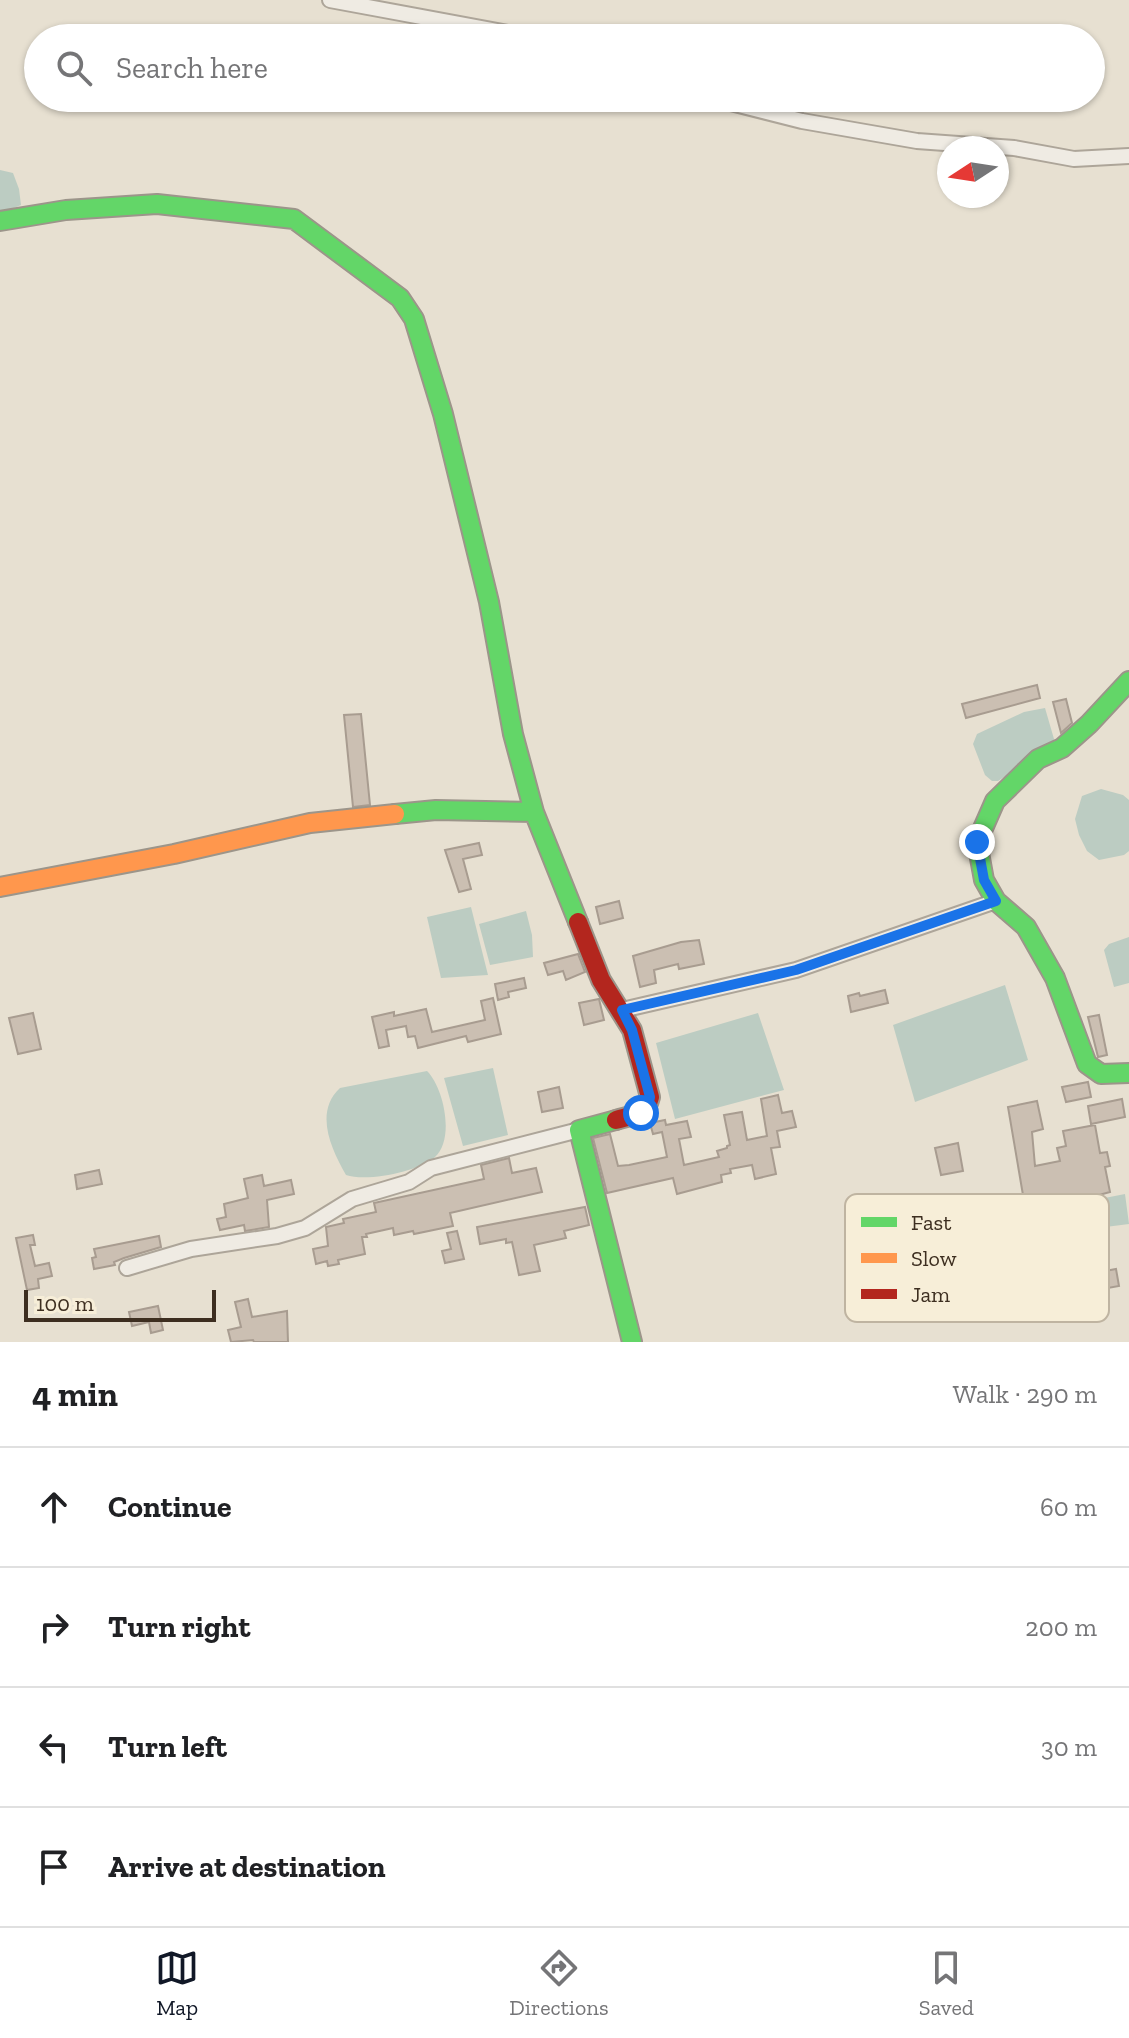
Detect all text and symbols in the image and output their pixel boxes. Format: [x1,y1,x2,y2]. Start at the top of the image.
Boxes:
search box [24,24,1105,112]
icon: search [52,46,96,90]
text: Search here [116,50,268,86]
north arrow [937,136,1009,208]
route end [959,824,995,860]
route start [623,1095,659,1131]
legend [845,1194,1109,1322]
text: Fast [911,1209,952,1236]
text: Slow [911,1245,957,1272]
text: Jam [911,1281,950,1308]
scale bar [24,1286,216,1322]
text: 100 m [36,1290,94,1317]
text: 4 min [32,1374,118,1415]
text: Walk · 290 m [953,1378,1097,1410]
icon: ahead [32,1485,76,1529]
text: Continue [108,1489,232,1525]
text: 60 m [1040,1491,1097,1523]
icon: right [32,1605,76,1649]
text: Turn right [108,1609,250,1645]
text: 200 m [1025,1611,1097,1643]
icon: left [32,1725,76,1769]
text: Turn left [108,1729,227,1765]
text: 30 m [1041,1731,1097,1763]
icon: arrive [32,1845,76,1889]
text: Arrive at destination [108,1849,385,1885]
tab: Map [155,1946,199,2021]
tab: Directions [509,1946,609,2021]
tab: Saved [919,1946,974,2021]

